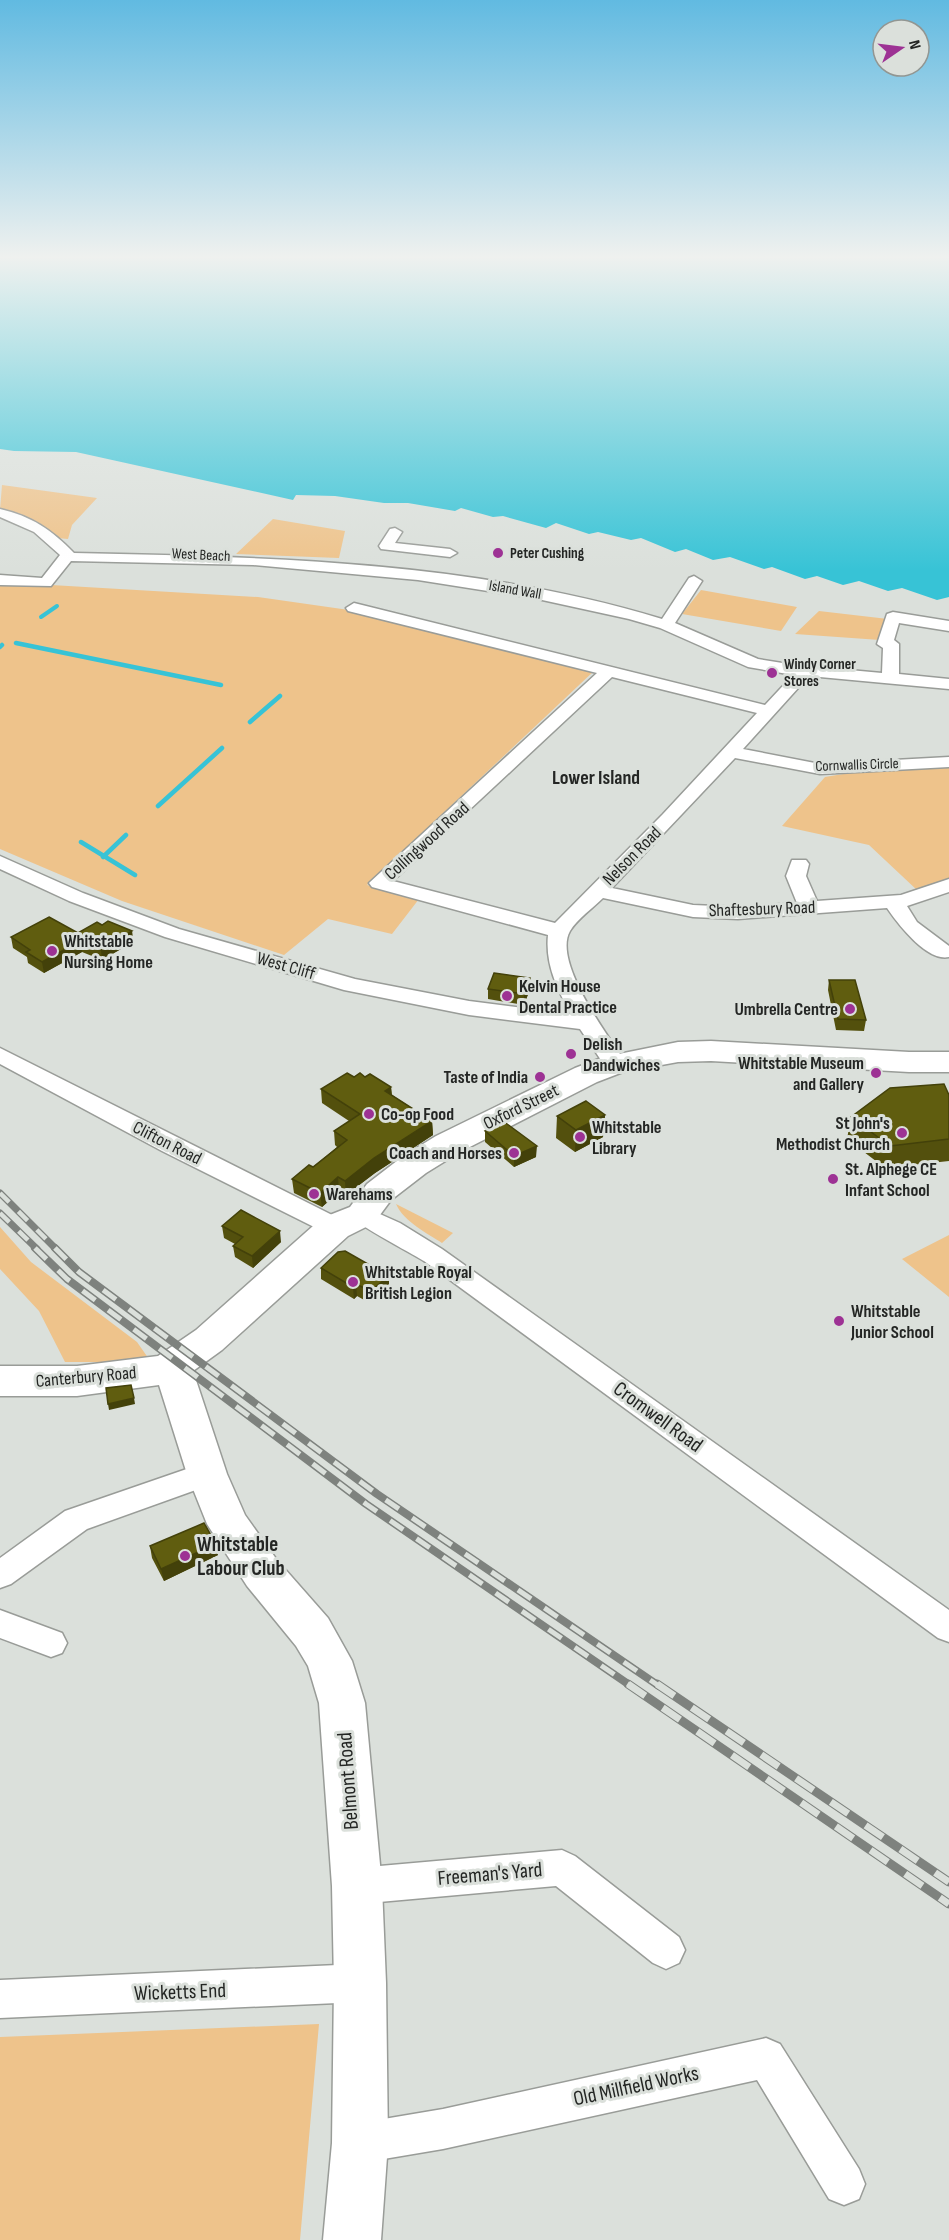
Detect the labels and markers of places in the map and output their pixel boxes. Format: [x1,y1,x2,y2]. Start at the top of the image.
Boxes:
place label: Peter Cushing [510,544,585,563]
marker: Peter Cushing [491,546,505,560]
place label: Windy Corner Stores [784,655,856,691]
marker: Windy Corner Stores [765,666,779,680]
place label: Whitstable Nursing Home [64,931,153,973]
marker: Whitstable Nursing Home [45,944,59,958]
place label: Kelvin House Dental Practice [519,976,617,1018]
marker: Kelvin House Dental Practice [500,989,514,1003]
place label: Umbrella Centre [734,999,838,1020]
marker: Umbrella Centre [843,1002,857,1016]
place label: Delish Dandwiches [583,1034,660,1076]
marker: Delish Dandwiches [564,1047,578,1061]
place label: Whitstable Museum and Gallery [738,1053,865,1095]
marker: Whitstable Museum and Gallery [869,1066,883,1080]
place label: Taste of India [444,1067,528,1088]
marker: Taste of India [533,1070,547,1084]
place label: Co-op Food [381,1104,454,1125]
marker: Co-op Food [362,1107,376,1121]
place label: St John's Methodist Church [776,1113,890,1155]
place label: Whitstable Library [592,1117,662,1159]
marker: St John's Methodist Church [895,1126,909,1140]
marker: Whitstable Library [573,1130,587,1144]
place label: Coach and Horses [389,1143,502,1164]
marker: Coach and Horses [507,1146,521,1160]
place label: St. Alphege CE Infant School [845,1159,937,1201]
marker: St. Alphege CE Infant School [826,1172,840,1186]
place label: Warehams [326,1184,393,1205]
marker: Warehams [307,1187,321,1201]
place label: Whitstable Royal British Legion [365,1262,472,1304]
marker: Whitstable Royal British Legion [346,1275,360,1289]
place label: Whitstable Junior School [850,1301,934,1343]
marker: Whitstable Junior School [832,1314,846,1328]
place label: Whitstable Labour Club [197,1532,285,1581]
marker: Whitstable Labour Club [178,1549,192,1563]

